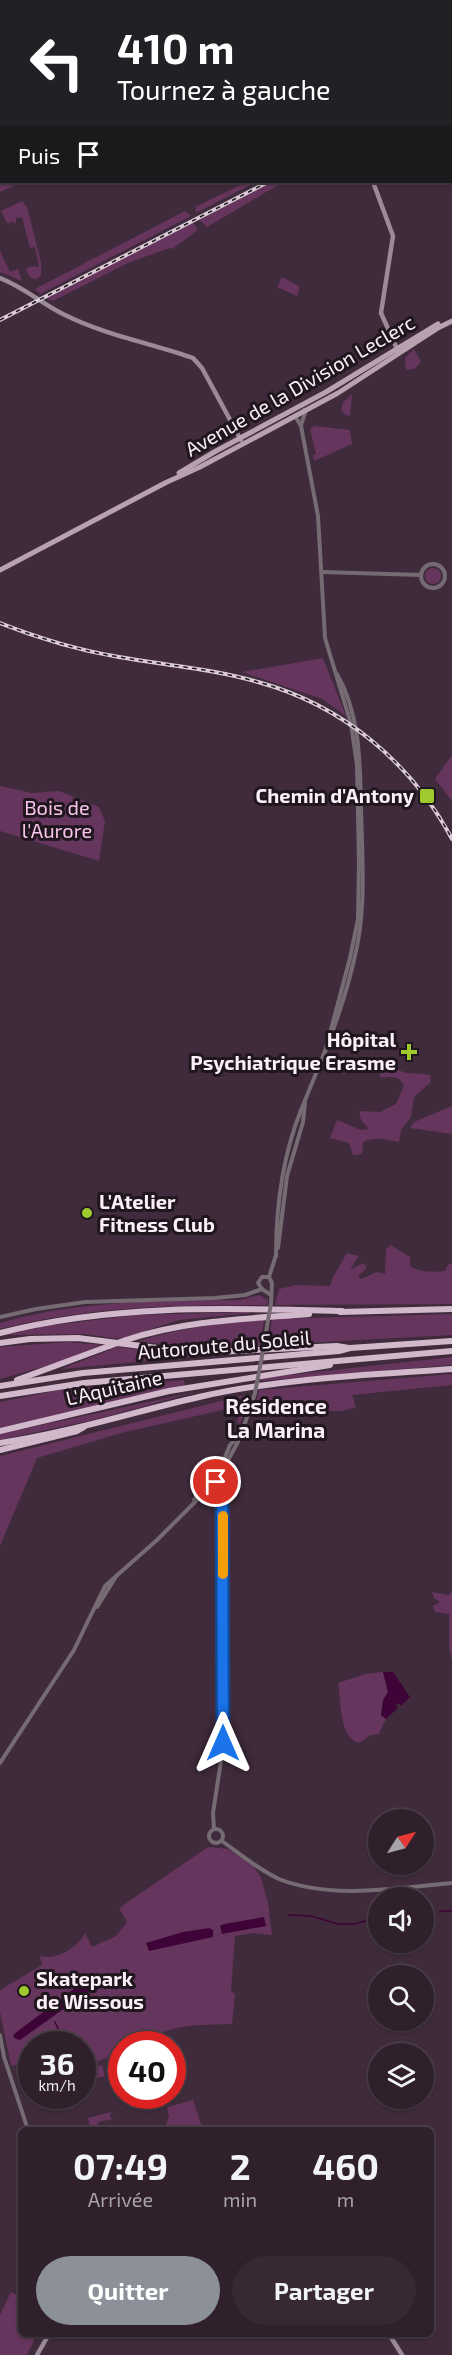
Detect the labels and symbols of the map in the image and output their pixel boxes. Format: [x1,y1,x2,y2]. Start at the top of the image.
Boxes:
street label: Avenue de la Division Leclerc [181,309,419,461]
place label: Chemin d'Antony [256,783,415,808]
marker: Chemin d'Antony [418,787,436,805]
park label: Bois de l'Aurore [22,795,92,842]
place label: Hôpital Psychiatrique Erasme [190,1027,396,1075]
marker: Hôpital Psychiatrique Erasme [400,1043,418,1061]
place label: L'Atelier Fitness Club [99,1189,215,1236]
marker: L'Atelier Fitness Club [80,1206,94,1220]
street label: Autoroute du Soleil [136,1324,312,1364]
street label: L'Aquitaine [63,1364,164,1410]
district label: Résidence La Marina [225,1393,327,1442]
pin [190,1456,241,1507]
position arrow [191,1711,255,1775]
north arrow [368,1809,434,1875]
place label: Skatepark de Wissous [36,1966,144,2013]
marker: Skatepark de Wissous [17,1984,31,1998]
speed limit sign: 40 [108,2031,186,2109]

